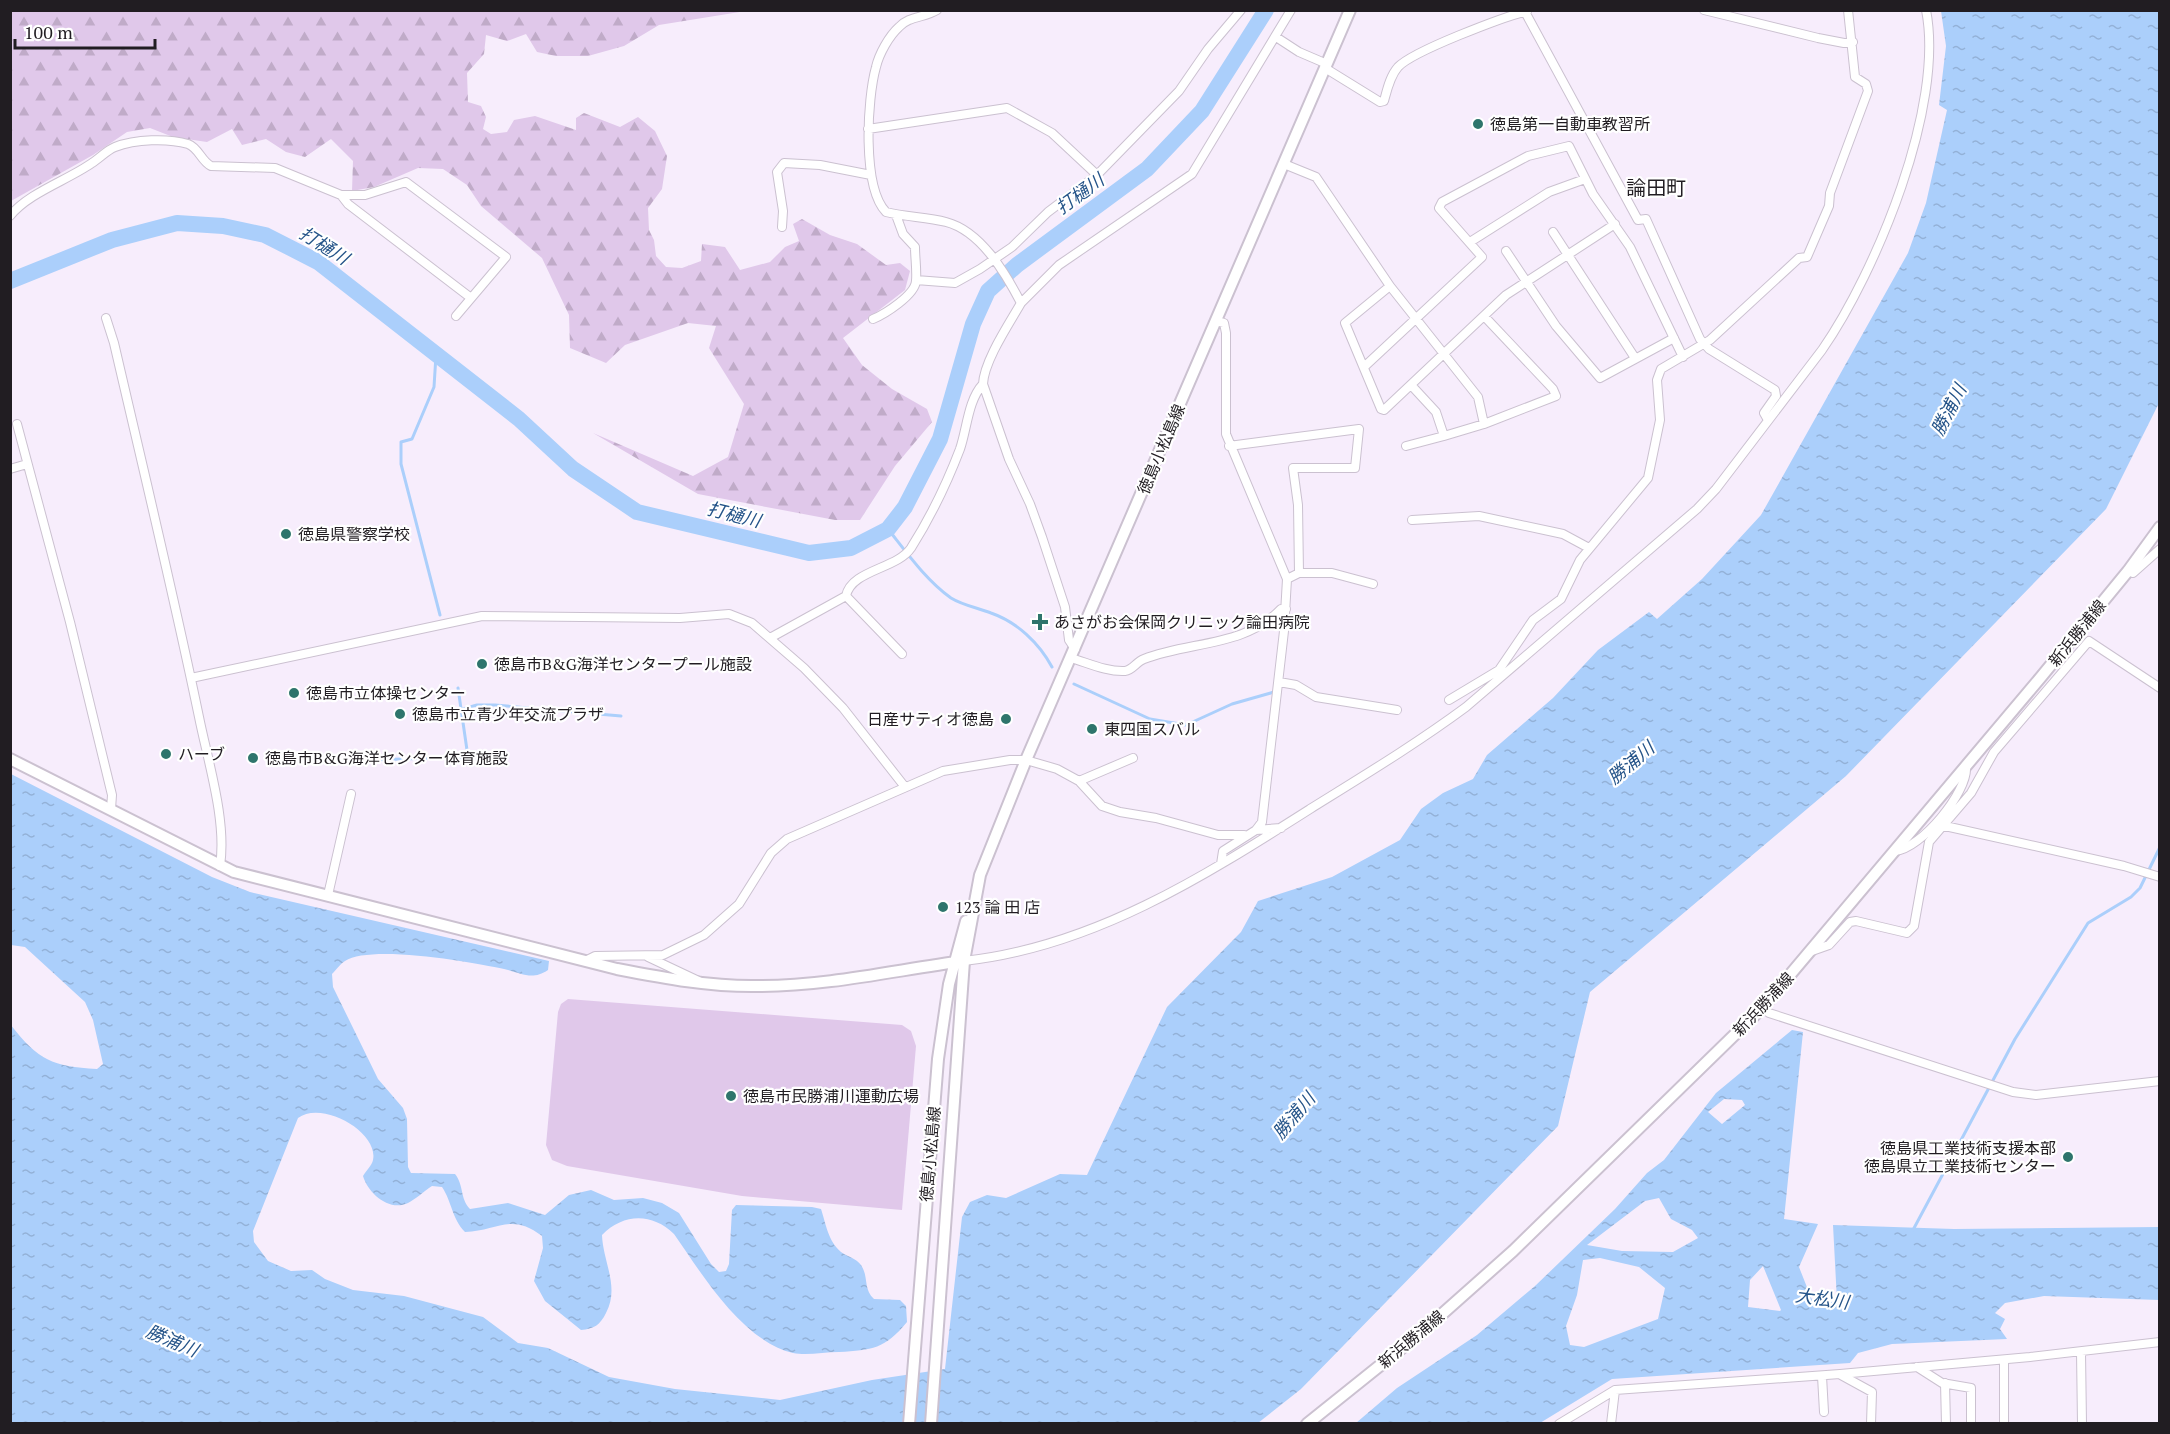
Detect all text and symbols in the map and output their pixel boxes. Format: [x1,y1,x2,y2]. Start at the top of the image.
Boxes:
scale bar [15,12,154,50]
text: 100 m [24,20,73,44]
place label: 徳島第一自動車教習所 [1490,113,1650,135]
marker: 徳島第一自動車教習所 [1471,117,1485,131]
water label: 打樋川 [1051,166,1110,219]
district label: 論田町 [1626,174,1686,201]
water label: 打樋川 [295,221,355,271]
water label: 勝浦川 [1925,378,1972,439]
street label: 徳島小松島線 [1132,401,1190,497]
water label: 打樋川 [705,496,765,533]
place label: 徳島県警察学校 [298,523,410,545]
marker: 徳島県警察学校 [279,527,293,541]
street label: 新浜勝浦線 [2043,595,2111,671]
place label: あさがお会保岡クリニック論田病院 [1054,611,1310,633]
marker: あさがお会保岡クリニック論田病院 [1031,613,1049,631]
place label: 徳島市B&G海洋センタープール施設 [494,653,752,675]
marker: 徳島市B&G海洋センタープール施設 [475,657,489,671]
place label: 徳島市立体操センター [306,682,466,704]
marker: 徳島市立体操センター [287,686,301,700]
place label: 徳島市立青少年交流プラザ [412,703,604,725]
marker: 徳島市立青少年交流プラザ [393,707,407,721]
place label: 日産サティオ徳島 [867,708,994,730]
marker: 日産サティオ徳島 [999,712,1013,726]
place label: 東四国スバル [1104,718,1200,740]
marker: 東四国スバル [1085,722,1099,736]
water label: 勝浦川 [1602,734,1660,789]
place label: ハーブ [178,743,225,765]
marker: ハーブ [159,747,173,761]
place label: 徳島市B&G海洋センター体育施設 [265,747,508,769]
marker: 徳島市B&G海洋センター体育施設 [246,751,260,765]
place label: 123 論 田 店 [955,896,1040,918]
marker: 123 論 田 店 [936,900,950,914]
street label: 新浜勝浦線 [1728,967,1798,1041]
place label: 徳島市民勝浦川運動広場 [743,1085,919,1107]
water label: 勝浦川 [1267,1085,1321,1144]
marker: 徳島市民勝浦川運動広場 [724,1089,738,1103]
street label: 徳島小松島線 [915,1105,945,1203]
place label: 徳島県工業技術支援本部 徳島県立工業技術センター [1864,1137,2056,1177]
marker: 徳島県工業技術支援本部 徳島県立工業技術センター [2061,1150,2075,1164]
water label: 大松川 [1794,1282,1853,1314]
street label: 新浜勝浦線 [1373,1305,1449,1373]
water label: 勝浦川 [143,1318,204,1362]

